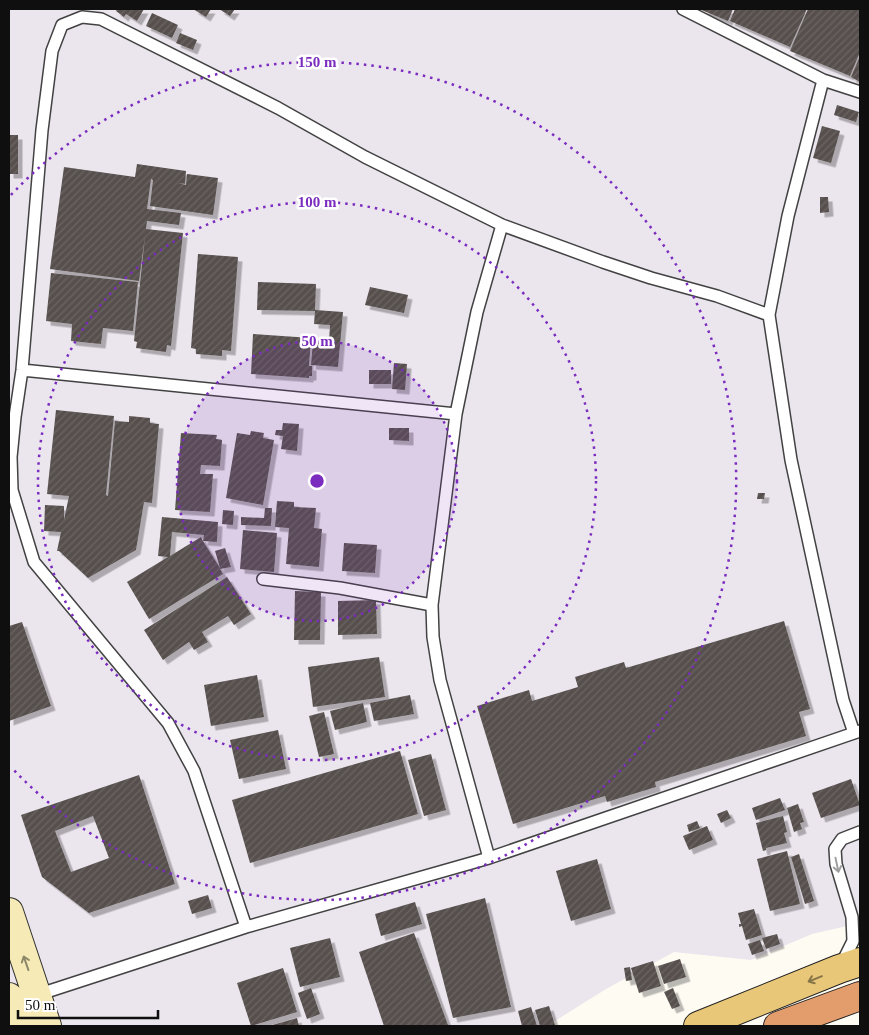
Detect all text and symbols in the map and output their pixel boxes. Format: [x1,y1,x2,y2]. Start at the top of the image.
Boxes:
text: 150 m [298,54,337,70]
text: 100 m [298,194,337,210]
text: 50 m [301,333,333,349]
centre of rings [308,472,326,490]
one-way arrow [833,857,842,873]
one-way arrow [21,956,30,972]
one-way arrow [807,975,822,984]
scale bar [18,988,158,1020]
text: 50 m [25,997,56,1013]

